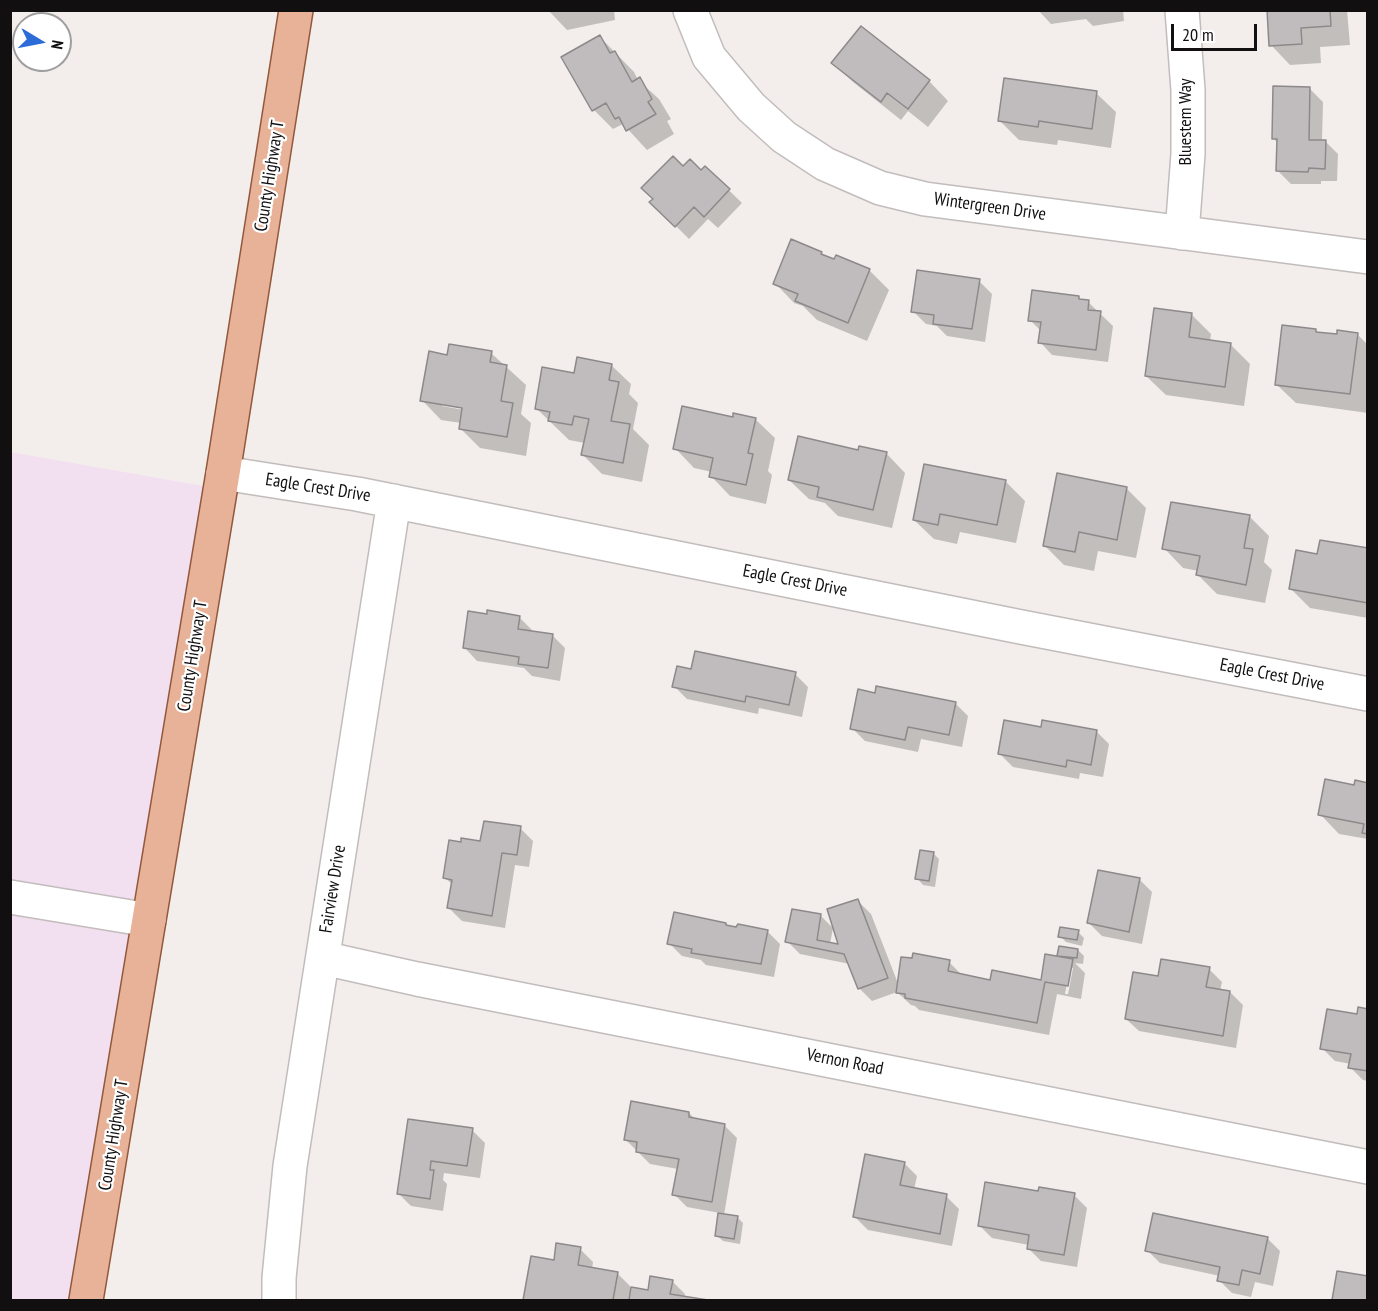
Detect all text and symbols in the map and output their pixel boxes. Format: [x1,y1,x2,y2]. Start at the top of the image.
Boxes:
north arrow [12,12,72,72]
scale bar [1174,12,1260,50]
text: 20 m [1182,23,1214,46]
text: N [47,39,68,51]
street label: Bluestem Way [1175,78,1197,166]
street label: County Highway T [251,119,289,233]
street label: Wintergreen Drive [933,188,1047,226]
street label: Eagle Crest Drive [264,469,372,507]
street label: Eagle Crest Drive [741,560,849,602]
street label: County Highway T [174,599,212,713]
street label: Eagle Crest Drive [1218,654,1326,696]
street label: Fairview Drive [315,843,351,935]
street label: Vernon Road [805,1044,885,1080]
street label: County Highway T [95,1078,133,1192]

